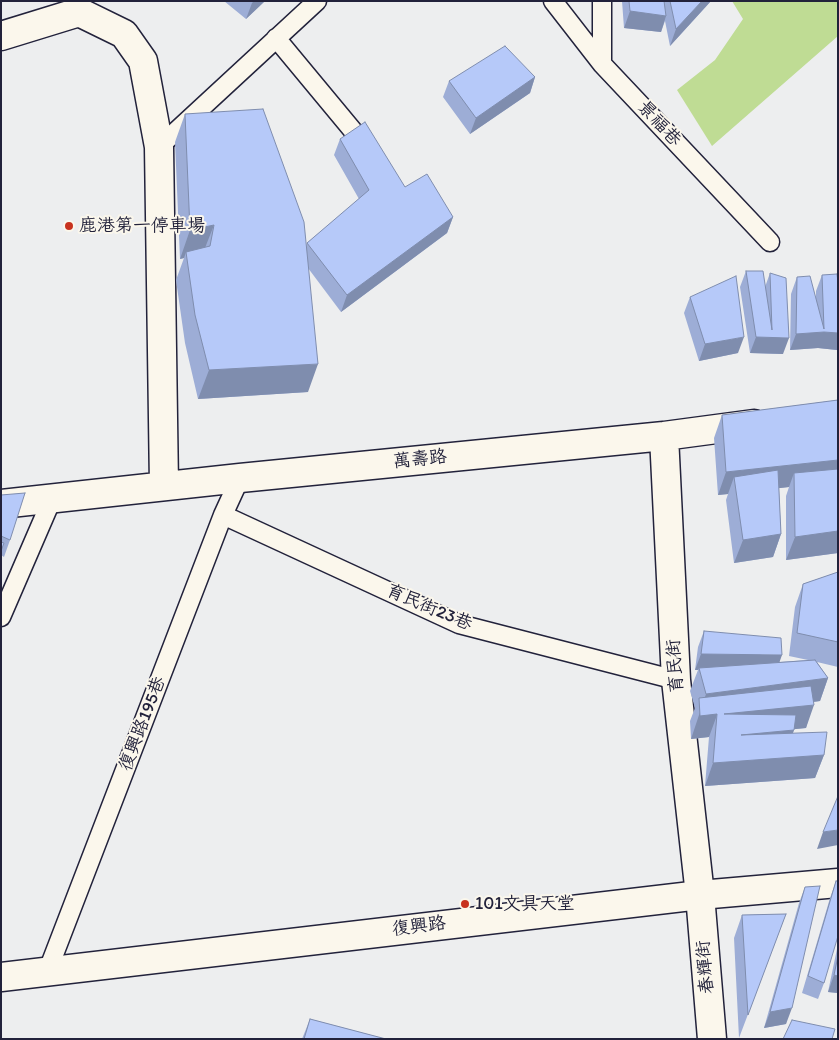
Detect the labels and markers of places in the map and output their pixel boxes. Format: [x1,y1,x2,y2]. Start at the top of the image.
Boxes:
place label: 鹿港第一停車場 [79,215,205,237]
marker: 鹿港第一停車場 [63,220,75,232]
place label: 101文具天堂 [475,893,575,915]
marker: 101文具天堂 [459,898,471,910]

